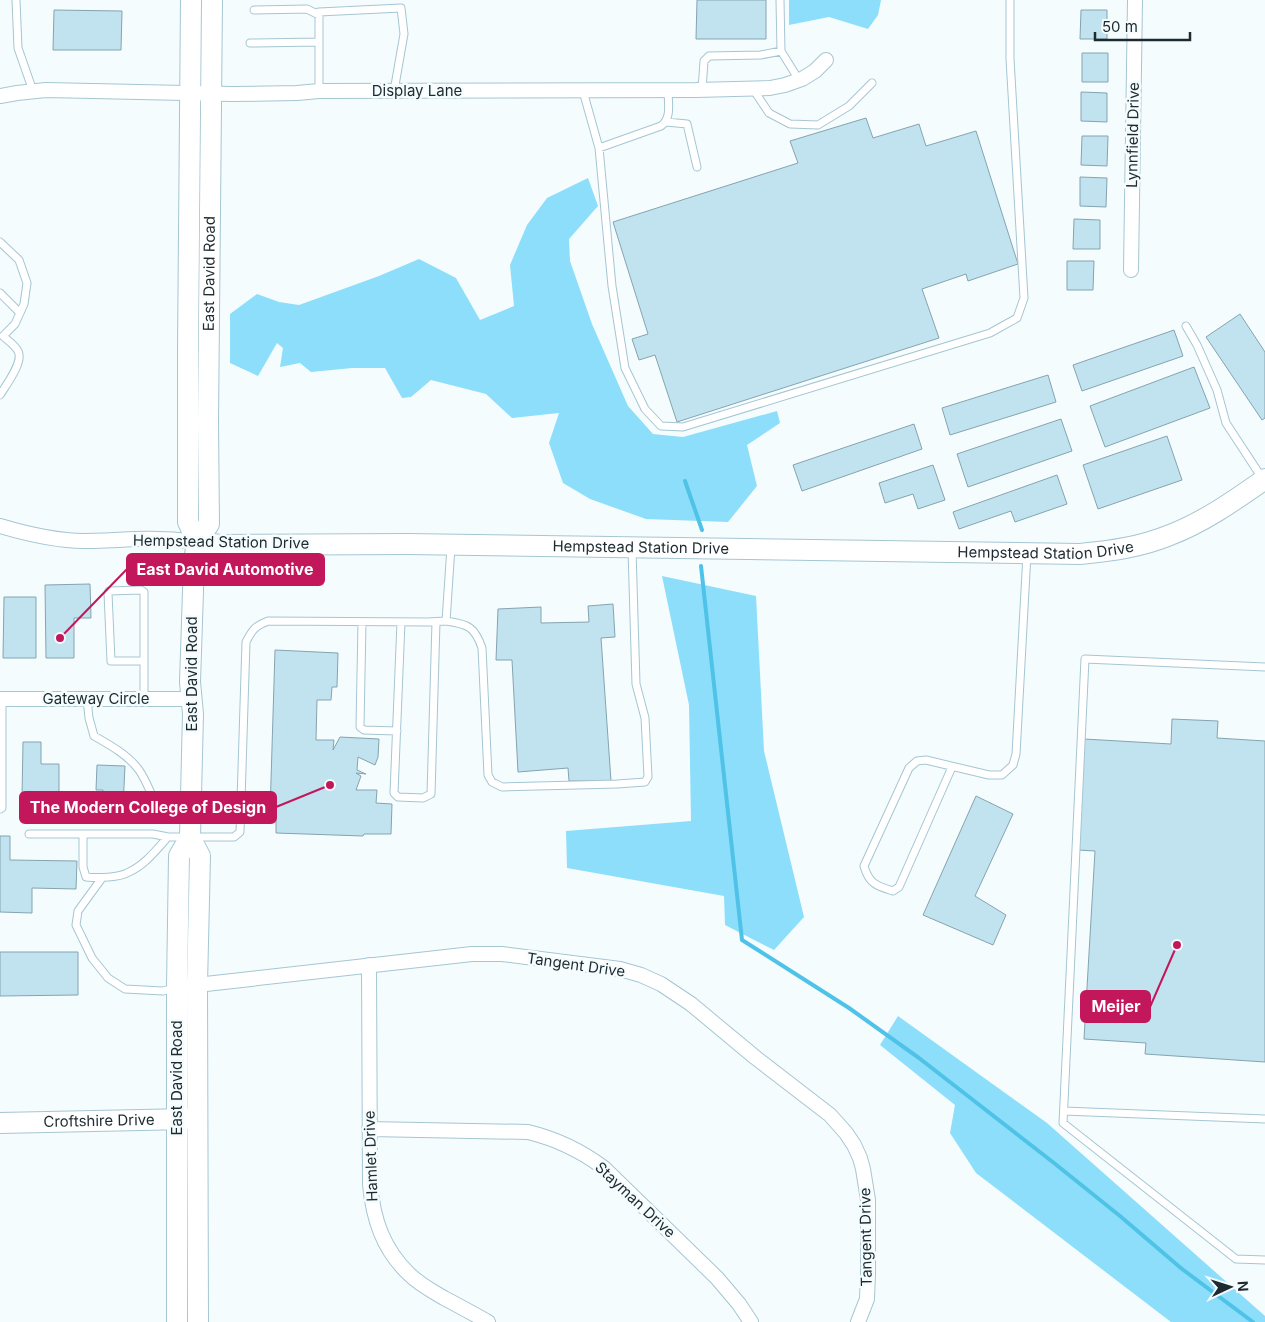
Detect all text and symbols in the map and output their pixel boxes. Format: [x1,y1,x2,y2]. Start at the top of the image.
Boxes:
scale bar [1095,10,1190,42]
text: 50 m [1102,17,1138,36]
street label: Display Lane [372,81,462,100]
street label: Lynnfield Drive [1122,82,1143,188]
street label: East David Road [199,216,219,331]
street label: Hempstead Station Drive [133,530,309,553]
street label: Hempstead Station Drive [552,536,729,558]
street label: Hempstead Station Drive [957,537,1135,563]
callout: East David Automotive [127,554,324,585]
text: East David Automotive [137,559,313,579]
street label: East David Road [182,616,201,732]
street label: Gateway Circle [43,689,149,708]
callout: The Modern College of Design [20,792,276,823]
text: The Modern College of Design [30,797,266,817]
street label: Tangent Drive [526,948,626,981]
callout: Meijer [1081,991,1150,1022]
text: Meijer [1091,996,1141,1016]
street label: East David Road [167,1020,186,1136]
street label: Croftshire Drive [43,1110,155,1131]
street label: Hamlet Drive [359,1110,382,1202]
street label: Stayman Drive [591,1158,680,1242]
street label: Tangent Drive [855,1187,876,1287]
north arrow [1205,1262,1255,1312]
text: N [1235,1280,1252,1292]

